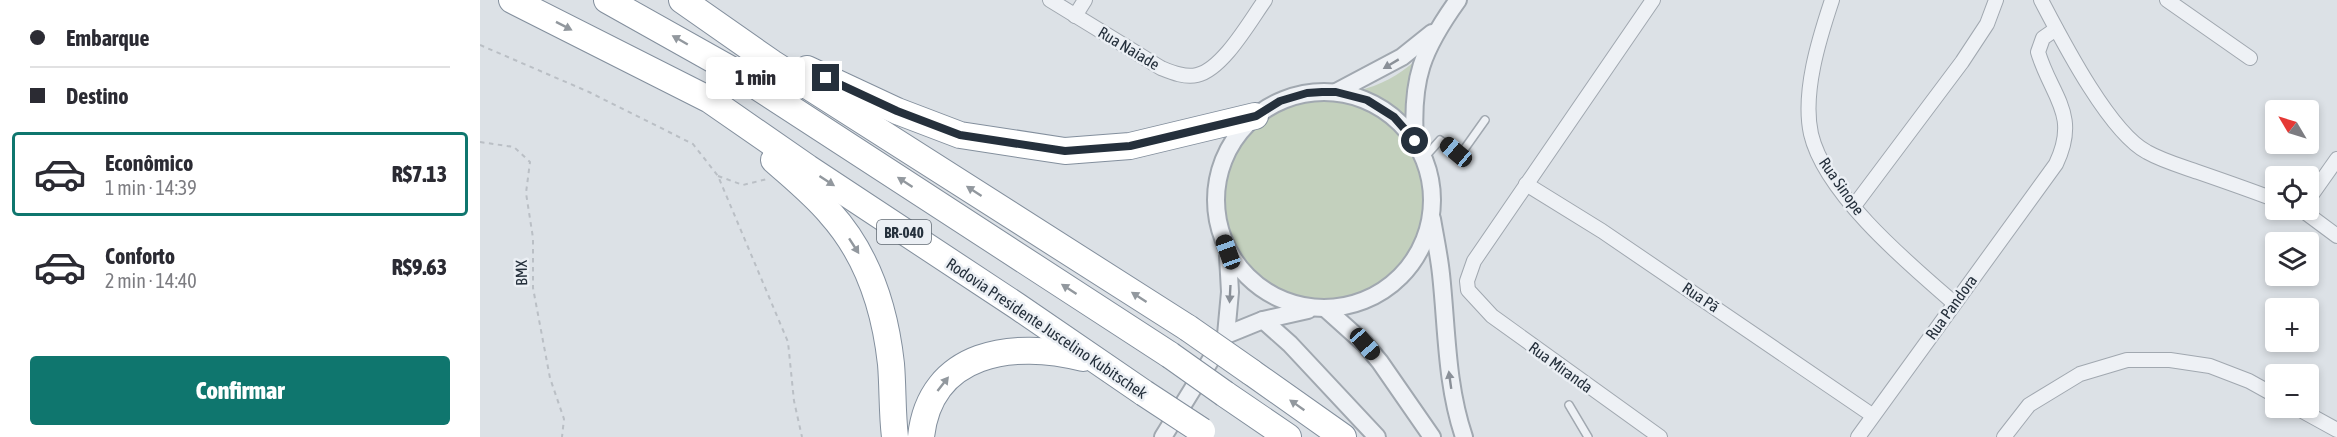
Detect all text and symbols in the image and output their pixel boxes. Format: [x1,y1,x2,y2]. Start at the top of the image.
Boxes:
one-way arrow [556,21,573,31]
street label: Rua Naiade [1095,23,1163,73]
text: Embarque [66,25,149,51]
one-way arrow [671,35,688,45]
callout: 1 min [706,57,805,99]
one-way arrow [1382,59,1399,69]
route end [812,64,839,91]
text: 1 min [735,66,776,89]
text: Destino [66,83,128,109]
north arrow [2265,100,2319,154]
map controls [2265,100,2319,418]
route start [1401,127,1428,154]
car [1436,134,1476,170]
icon: car [33,147,87,201]
text: Econômico [105,150,193,176]
street label: Rua Sinope [1815,154,1868,219]
text: R$7.13 [392,161,447,187]
button: locate [2265,166,2319,220]
one-way arrow [819,175,835,187]
text: 1 min · 14:39 [105,176,197,199]
one-way arrow [897,177,914,188]
one-way arrow [966,186,983,197]
road number: BR-040 [877,220,931,244]
car [1213,232,1243,272]
button: layers [2265,232,2319,286]
one-way arrow [849,238,860,254]
icon: car [33,240,87,294]
text: Conforto [105,243,175,269]
text: R$9.63 [392,254,447,280]
street label: Rodovia Presidente Juscelino Kubitschek [943,254,1151,402]
street label: BMX [512,259,530,286]
text: 2 min · 14:40 [105,269,197,292]
street label: Rua Pandora [1922,271,1980,343]
street label: Rua Pã [1679,278,1723,316]
one-way arrow [1061,284,1077,295]
one-way arrow [1225,284,1234,303]
one-way arrow [1130,291,1147,302]
button: + [2265,298,2319,352]
car [1346,325,1384,363]
street label: Rua Miranda [1526,338,1596,396]
button: Confirmar [30,356,450,425]
button: − [2265,364,2319,418]
one-way arrow [1446,371,1455,390]
one-way arrow [937,376,950,392]
one-way arrow [1289,400,1305,411]

